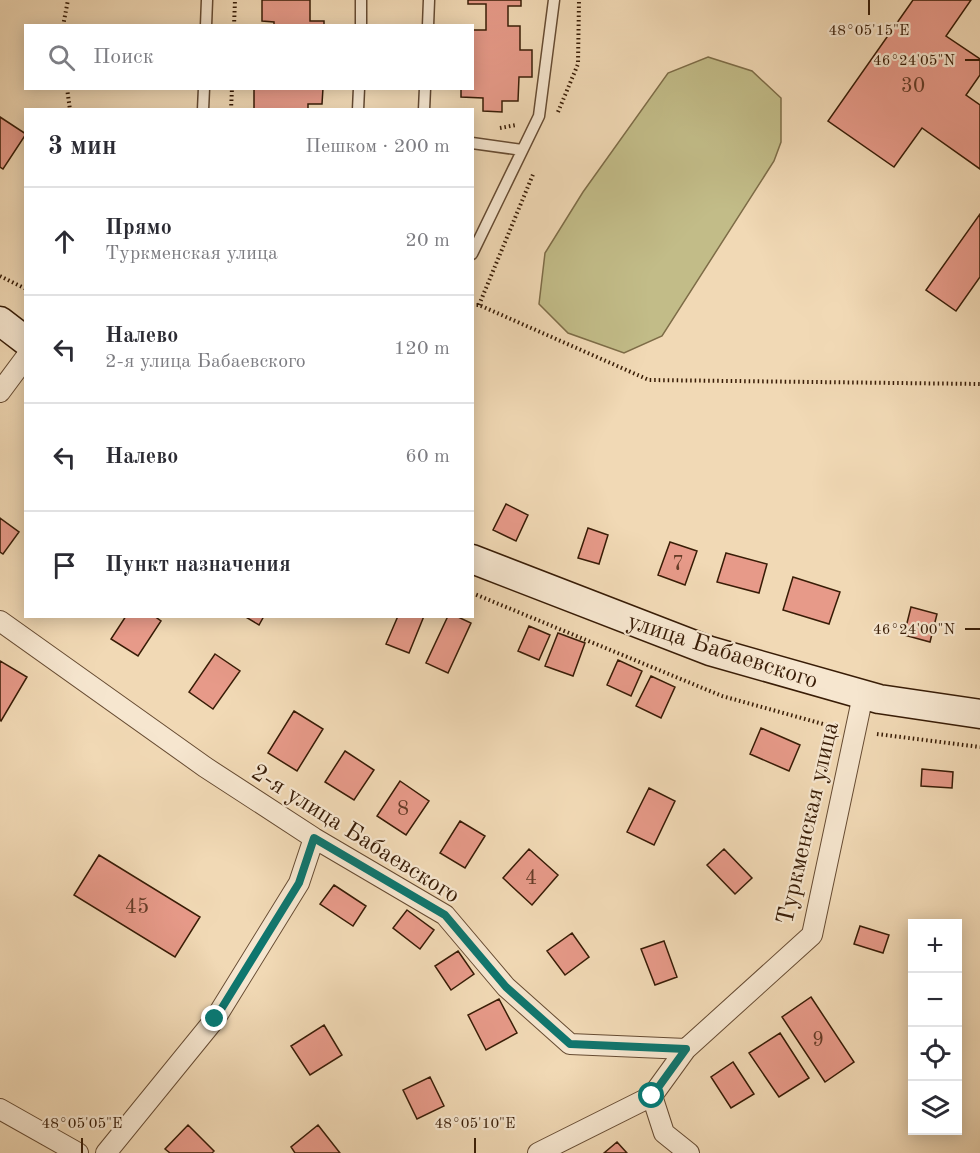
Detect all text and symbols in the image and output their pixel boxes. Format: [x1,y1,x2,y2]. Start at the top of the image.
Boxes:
search box [24,24,474,90]
text: 48°05'15"E [829,24,909,39]
icon: search [45,41,78,74]
text: Поиск [93,46,154,68]
text: 46°24'05"N [873,54,955,69]
house number: 30 [901,76,925,97]
text: 3 мин [48,134,117,160]
text: Пешком · 200 m [305,137,450,157]
text: Прямо [105,217,172,239]
icon: ahead [48,225,81,258]
text: 20 m [405,231,450,251]
text: Туркменская улица [105,244,278,264]
text: Налево [105,325,178,347]
icon: left [48,333,81,366]
text: 120 m [394,339,450,359]
text: 2-я улица Бабаевского [105,352,306,372]
icon: left [48,441,81,474]
text: Налево [105,446,178,468]
text: 60 m [405,447,450,467]
icon: arrive [48,549,81,582]
text: Пункт назначения [105,554,291,576]
house number: 7 [672,554,684,575]
street label: улица Бабаевского [624,610,821,694]
text: 46°24'00"N [873,623,955,638]
street label: Туркменская улица [774,720,844,927]
street label: 2-я улица Бабаевского [246,761,463,909]
house number: 8 [397,799,409,820]
house number: 4 [525,868,537,889]
house number: 45 [125,897,149,918]
map controls [908,919,962,1135]
button: + [908,919,962,973]
button: − [908,973,962,1027]
route end [201,1005,227,1031]
button: locate [908,1027,962,1081]
house number: 9 [812,1030,824,1051]
button: layers [908,1081,962,1135]
route start [638,1082,664,1108]
text: 48°05'05"E [42,1117,122,1132]
text: 48°05'10"E [435,1117,515,1132]

